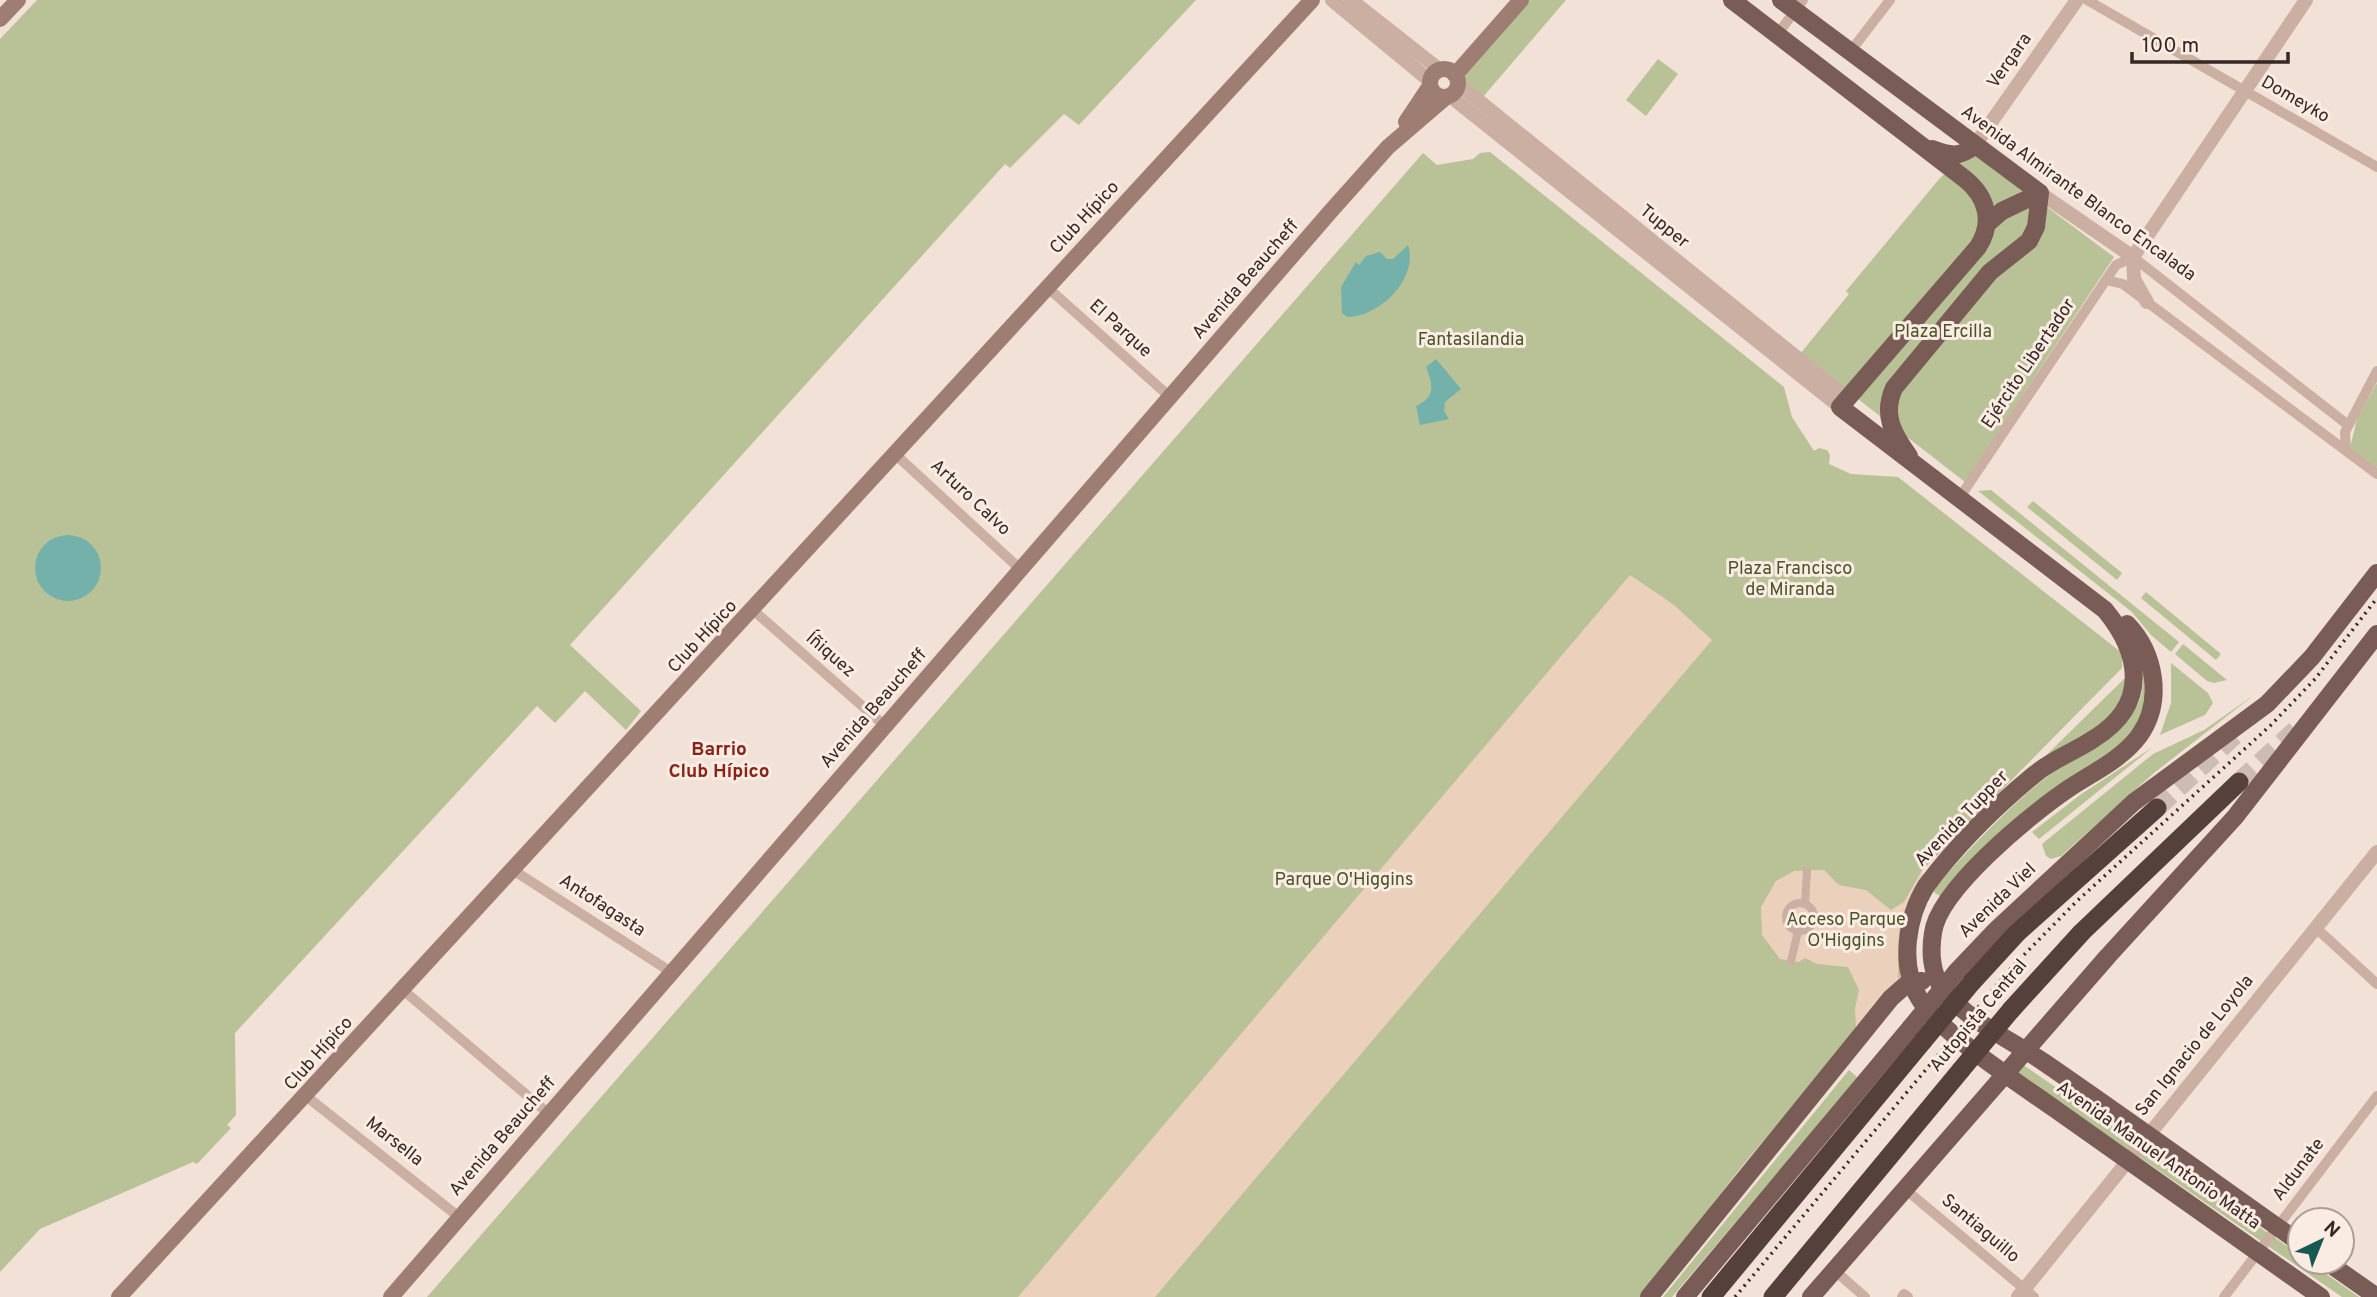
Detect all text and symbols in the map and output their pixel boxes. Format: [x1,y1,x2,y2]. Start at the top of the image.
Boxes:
scale bar [2132,21,2288,65]
street label: Vergara [1983,29,2037,93]
text: 100 m [2142,33,2199,60]
street label: Domeyko [2257,71,2333,129]
street label: Avenida Almirante Blanco Encalada [1956,101,2200,287]
street label: Club Hípico [1045,177,1125,259]
street label: Tupper [1634,200,1694,254]
street label: Avenida Beaucheff [1188,215,1304,345]
street label: El Parque [1084,295,1156,363]
street label: Ejército Libertador [1977,295,2081,433]
park label: Plaza Ercilla [1894,321,1992,344]
park label: Fantasilandia [1418,329,1524,352]
street label: Arturo Calvo [925,455,1015,541]
park label: Plaza Francisco de Miranda [1728,558,1852,602]
street label: Club Hípico [663,596,743,678]
street label: Íñiquez [800,626,861,683]
street label: Avenida Beaucheff [816,644,932,774]
district label: Barrio Club Hípico [668,738,770,784]
street label: Avenida Tupper [1910,766,2014,872]
street label: Avenida Viel [1954,858,2042,944]
park label: Parque O'Higgins [1275,869,1413,892]
street label: Antofagasta [554,870,650,942]
park label: Acceso Parque O'Higgins [1786,909,1906,953]
street label: Autopista Central [1925,955,2033,1077]
street label: San Ignacio de Loyola [2131,970,2259,1122]
street label: Club Hípico [280,1012,358,1096]
street label: Avenida Beaucheff [445,1072,561,1202]
street label: Avenida Manuel Antonio Matta [2051,1077,2265,1235]
street label: Marsella [360,1112,428,1172]
street label: Aldunate [2268,1134,2330,1206]
street label: Santiaguillo [1936,1190,2024,1268]
north arrow [2286,1206,2356,1276]
text: N [2318,1217,2344,1243]

